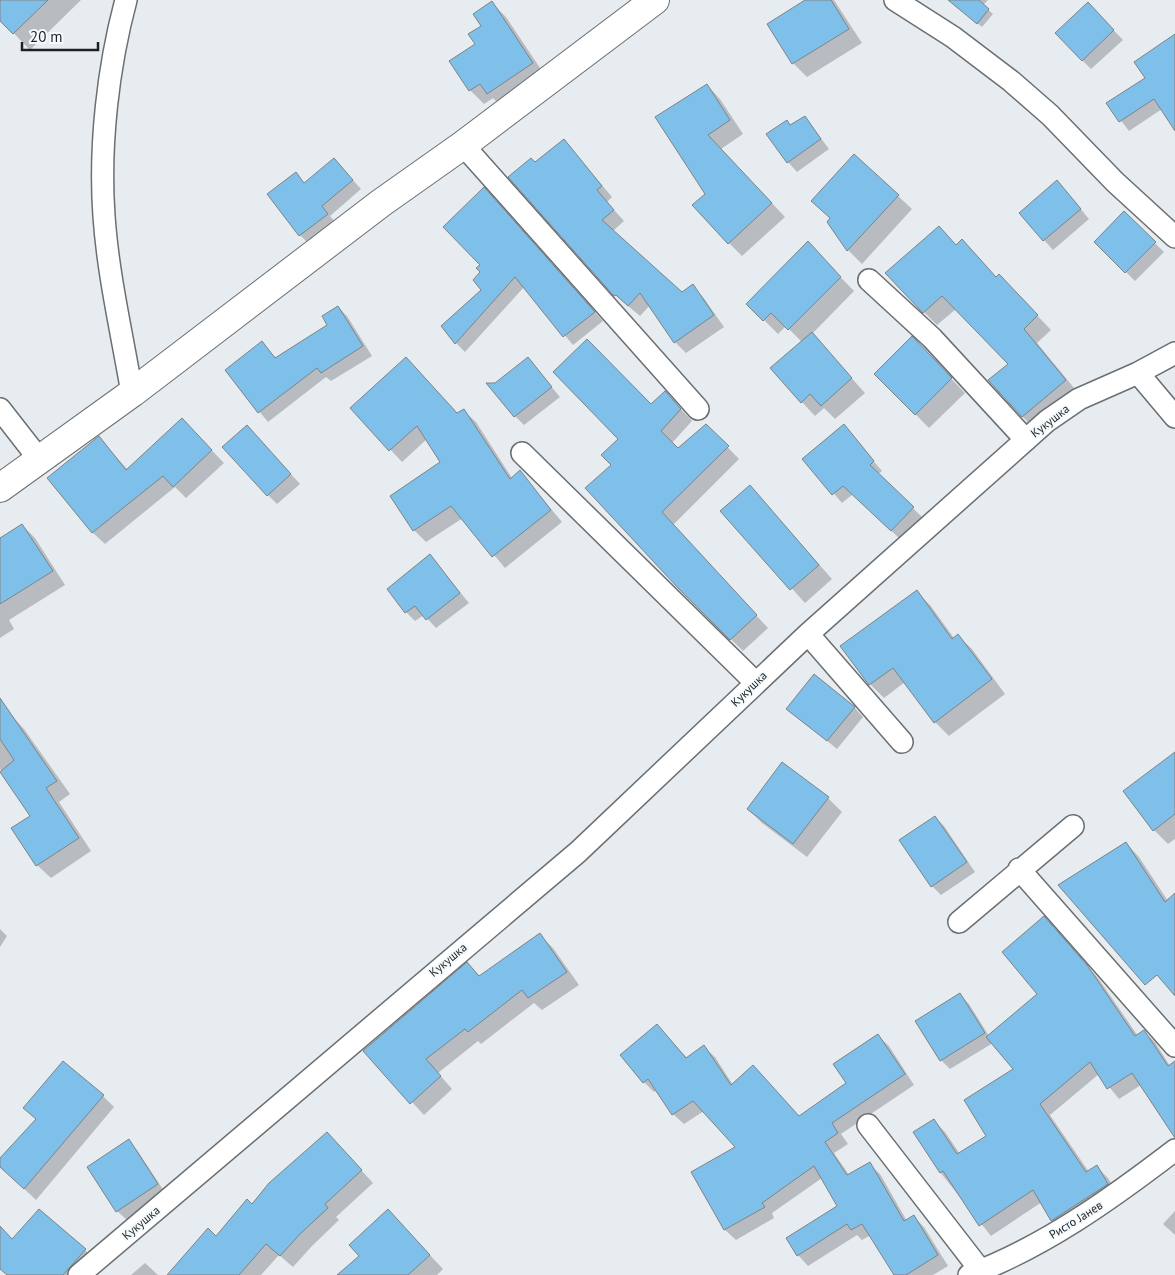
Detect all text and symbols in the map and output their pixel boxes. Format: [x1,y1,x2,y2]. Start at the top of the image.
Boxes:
scale bar [22,20,99,52]
text: 20 m [30,27,63,46]
street label: Кукушка [1027,401,1072,440]
street label: Кукушка [727,668,770,710]
street label: Кукушка [426,939,470,980]
street label: Ристо Јанев [1046,1197,1105,1242]
street label: Кукушка [119,1202,163,1243]

